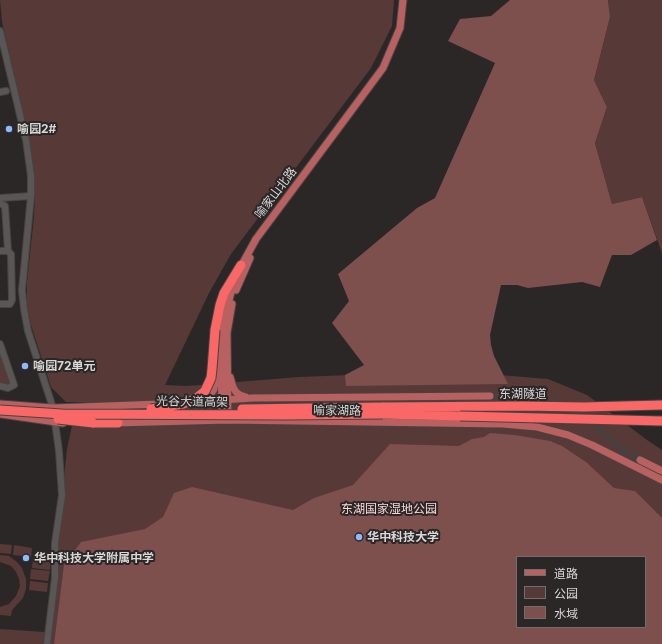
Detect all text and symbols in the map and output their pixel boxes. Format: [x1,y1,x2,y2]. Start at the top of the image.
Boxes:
place label: 喻园2# [17,122,56,136]
marker: 喻园2# [4,124,14,134]
street label: 喻家山北路 [252,165,300,221]
place label: 喻园72单元 [33,359,96,373]
marker: 喻园72单元 [20,361,30,371]
street label: 东湖隧道 [499,387,547,401]
street label: 光谷大道高架 [156,394,228,410]
street label: 喻家湖路 [313,403,361,419]
park label: 东湖国家湿地公园 [341,502,437,516]
place label: 华中科技大学 [367,530,439,544]
marker: 华中科技大学 [354,532,364,542]
place label: 华中科技大学附属中学 [34,551,154,565]
marker: 华中科技大学附属中学 [21,553,31,563]
legend [516,556,646,628]
text: 道路 [554,566,578,581]
text: 公园 [554,586,578,601]
text: 水域 [554,606,578,621]

